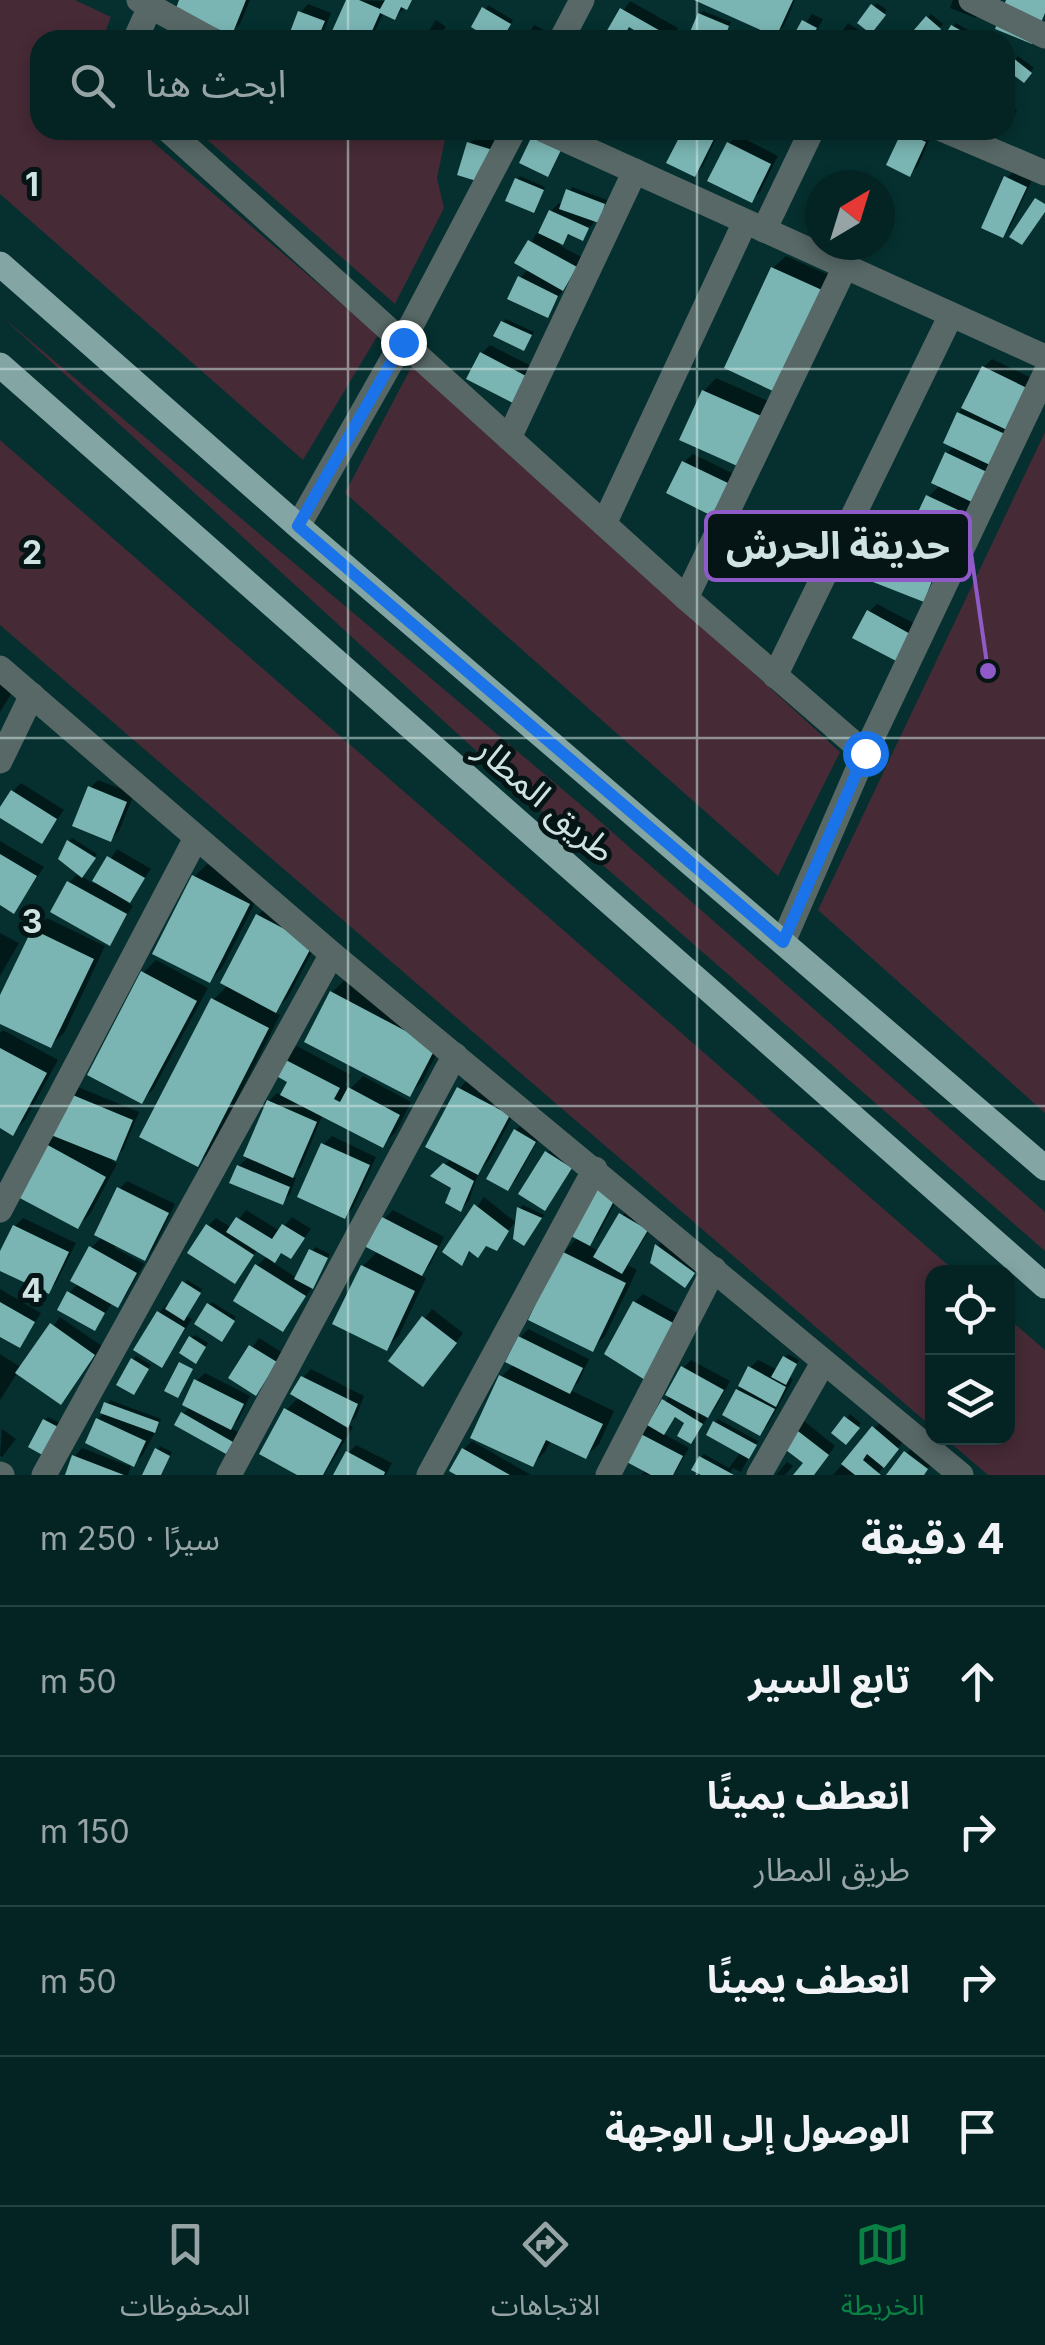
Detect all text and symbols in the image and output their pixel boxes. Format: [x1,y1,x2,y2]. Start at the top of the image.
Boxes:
search box [30,30,1015,140]
icon: search [65,58,120,113]
text: ابحث هنا [145,60,287,106]
text: 1 [25,165,39,204]
north arrow [805,170,895,260]
route end [381,320,427,366]
callout: حديقة الحرش [706,512,970,580]
text: حديقة الحرش [726,522,950,568]
text: 2 [22,533,42,572]
street label: طريق المطار [466,727,624,872]
route start [843,731,889,777]
text: 3 [22,902,42,941]
map controls [925,1265,1015,1445]
button: locate [925,1265,1015,1355]
text: 4 [21,1271,43,1310]
button: layers [925,1355,1015,1445]
text: 4 دقيقة [861,1513,1005,1564]
text: سيرًا · 250 m [40,1519,220,1558]
icon: ahead [950,1654,1005,1709]
text: تابع السير [749,1656,910,1702]
text: 50 m [40,1662,117,1701]
text: انعطف يمينًا [707,1772,910,1818]
icon: right [950,1804,1005,1859]
text: 150 m [40,1812,130,1851]
text: طريق المطار [754,1850,910,1889]
icon: right [950,1954,1005,2009]
text: انعطف يمينًا [707,1956,910,2002]
text: 50 m [40,1962,117,2001]
icon: arrive [950,2104,1005,2159]
text: الوصول إلى الوجهة [605,2106,910,2152]
tab: المحفوظات [120,2217,250,2336]
tab: الاتجاهات [491,2217,600,2336]
tab: الخريطة [841,2217,925,2336]

